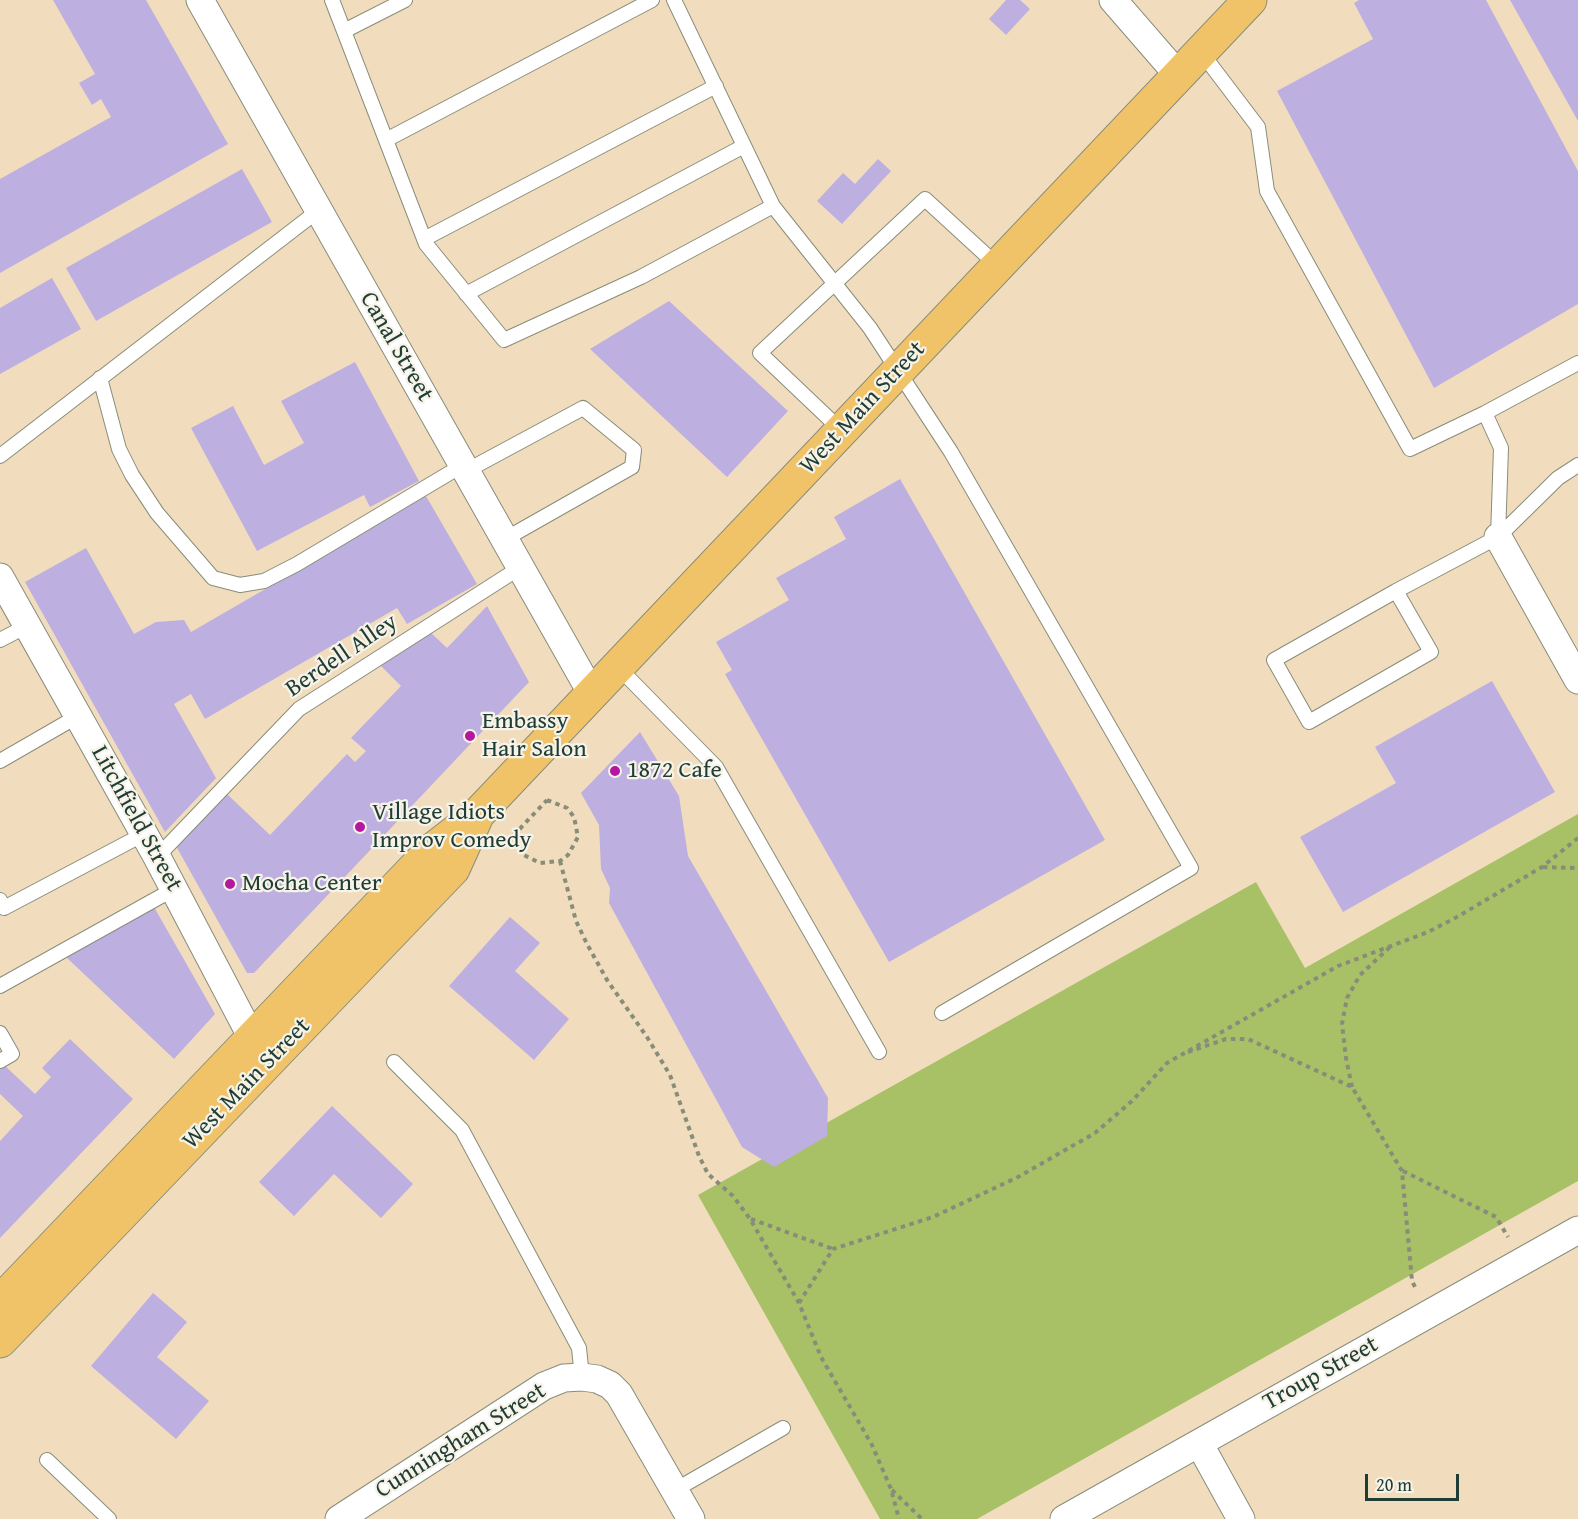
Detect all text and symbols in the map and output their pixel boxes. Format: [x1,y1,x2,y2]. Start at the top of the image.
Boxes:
street label: Canal Street [353,287,439,407]
street label: West Main Street [794,336,932,480]
street label: Berdell Alley [281,608,403,704]
place label: Embassy Hair Salon [482,708,587,764]
marker: Embassy Hair Salon [463,729,477,743]
street label: Litchfield Street [84,741,188,897]
place label: 1872 Cafe [627,757,722,785]
marker: 1872 Cafe [608,764,622,778]
place label: Village Idiots Improv Comedy [372,799,531,855]
marker: Village Idiots Improv Comedy [353,820,367,834]
place label: Mocha Center [242,870,382,898]
marker: Mocha Center [223,877,237,891]
street label: West Main Street [177,1012,317,1156]
street label: Troup Street [1258,1331,1384,1417]
street label: Cunningham Street [370,1377,552,1505]
scale bar [1368,1462,1462,1500]
text: 20 m [1376,1471,1412,1498]

